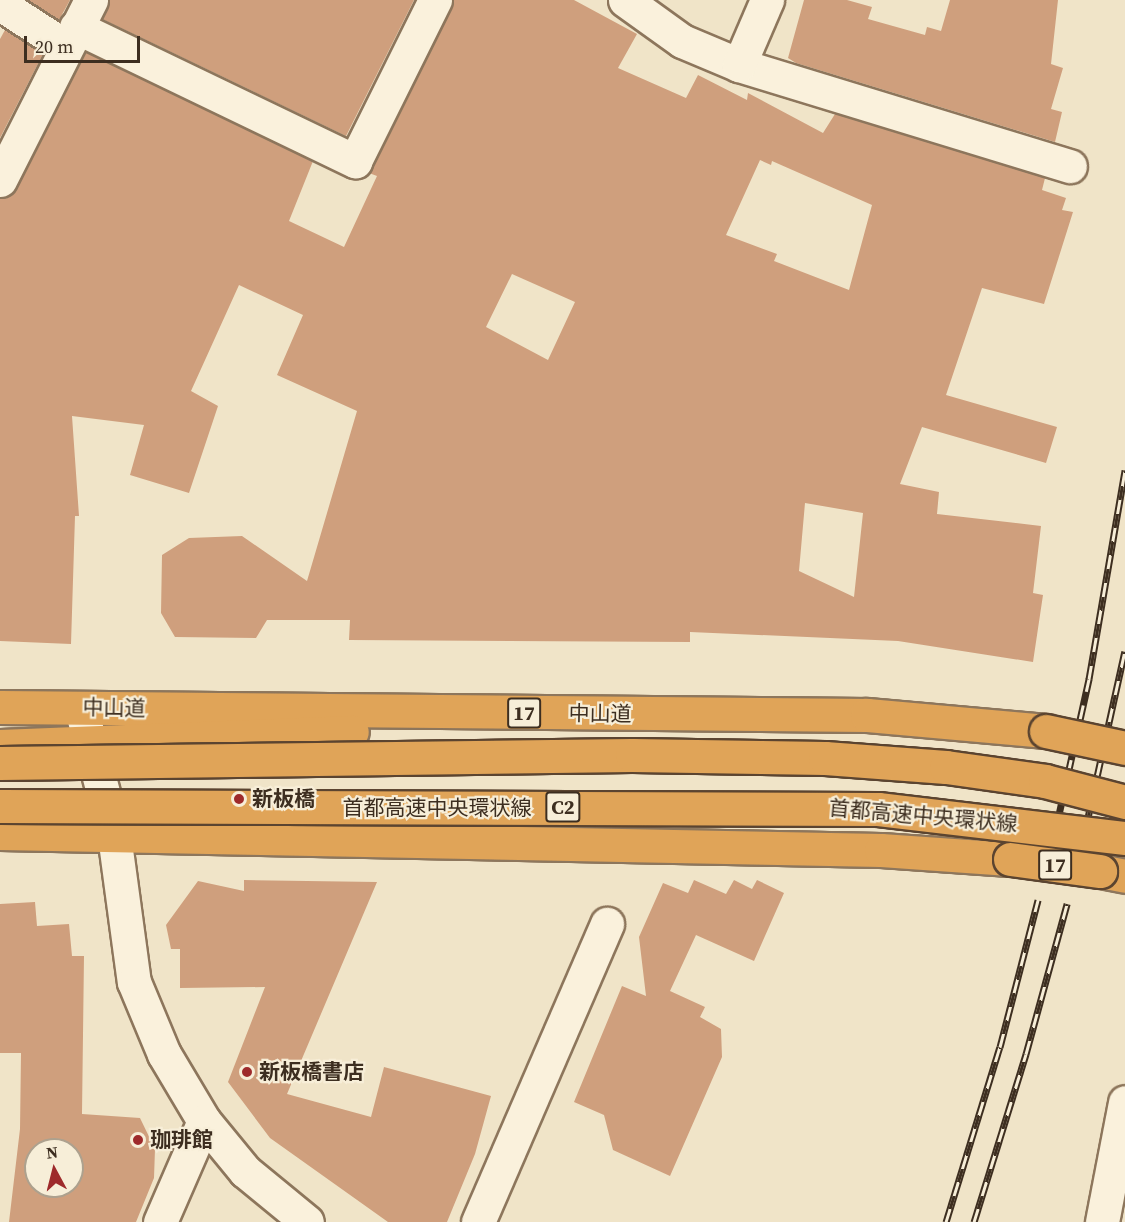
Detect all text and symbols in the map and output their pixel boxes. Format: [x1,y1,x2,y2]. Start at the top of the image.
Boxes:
scale bar [27,24,142,62]
text: 20 m [35,34,73,59]
street label: 中山道 [82,695,146,721]
road number: 17 [506,696,542,730]
street label: 中山道 [568,701,632,727]
place label: 新板橋 [252,786,315,812]
marker: 新板橋 [230,790,248,808]
road number: C2 [545,790,581,824]
street label: 首都高速中央環状線 [343,795,531,821]
street label: 首都高速中央環状線 [828,795,1018,837]
road number: 17 [1037,848,1073,882]
place label: 新板橋書店 [259,1059,364,1085]
marker: 新板橋書店 [240,1065,254,1079]
place label: 珈琲館 [150,1127,213,1153]
marker: 珈琲館 [131,1133,145,1147]
north arrow [24,1138,84,1198]
text: N [45,1140,59,1164]

